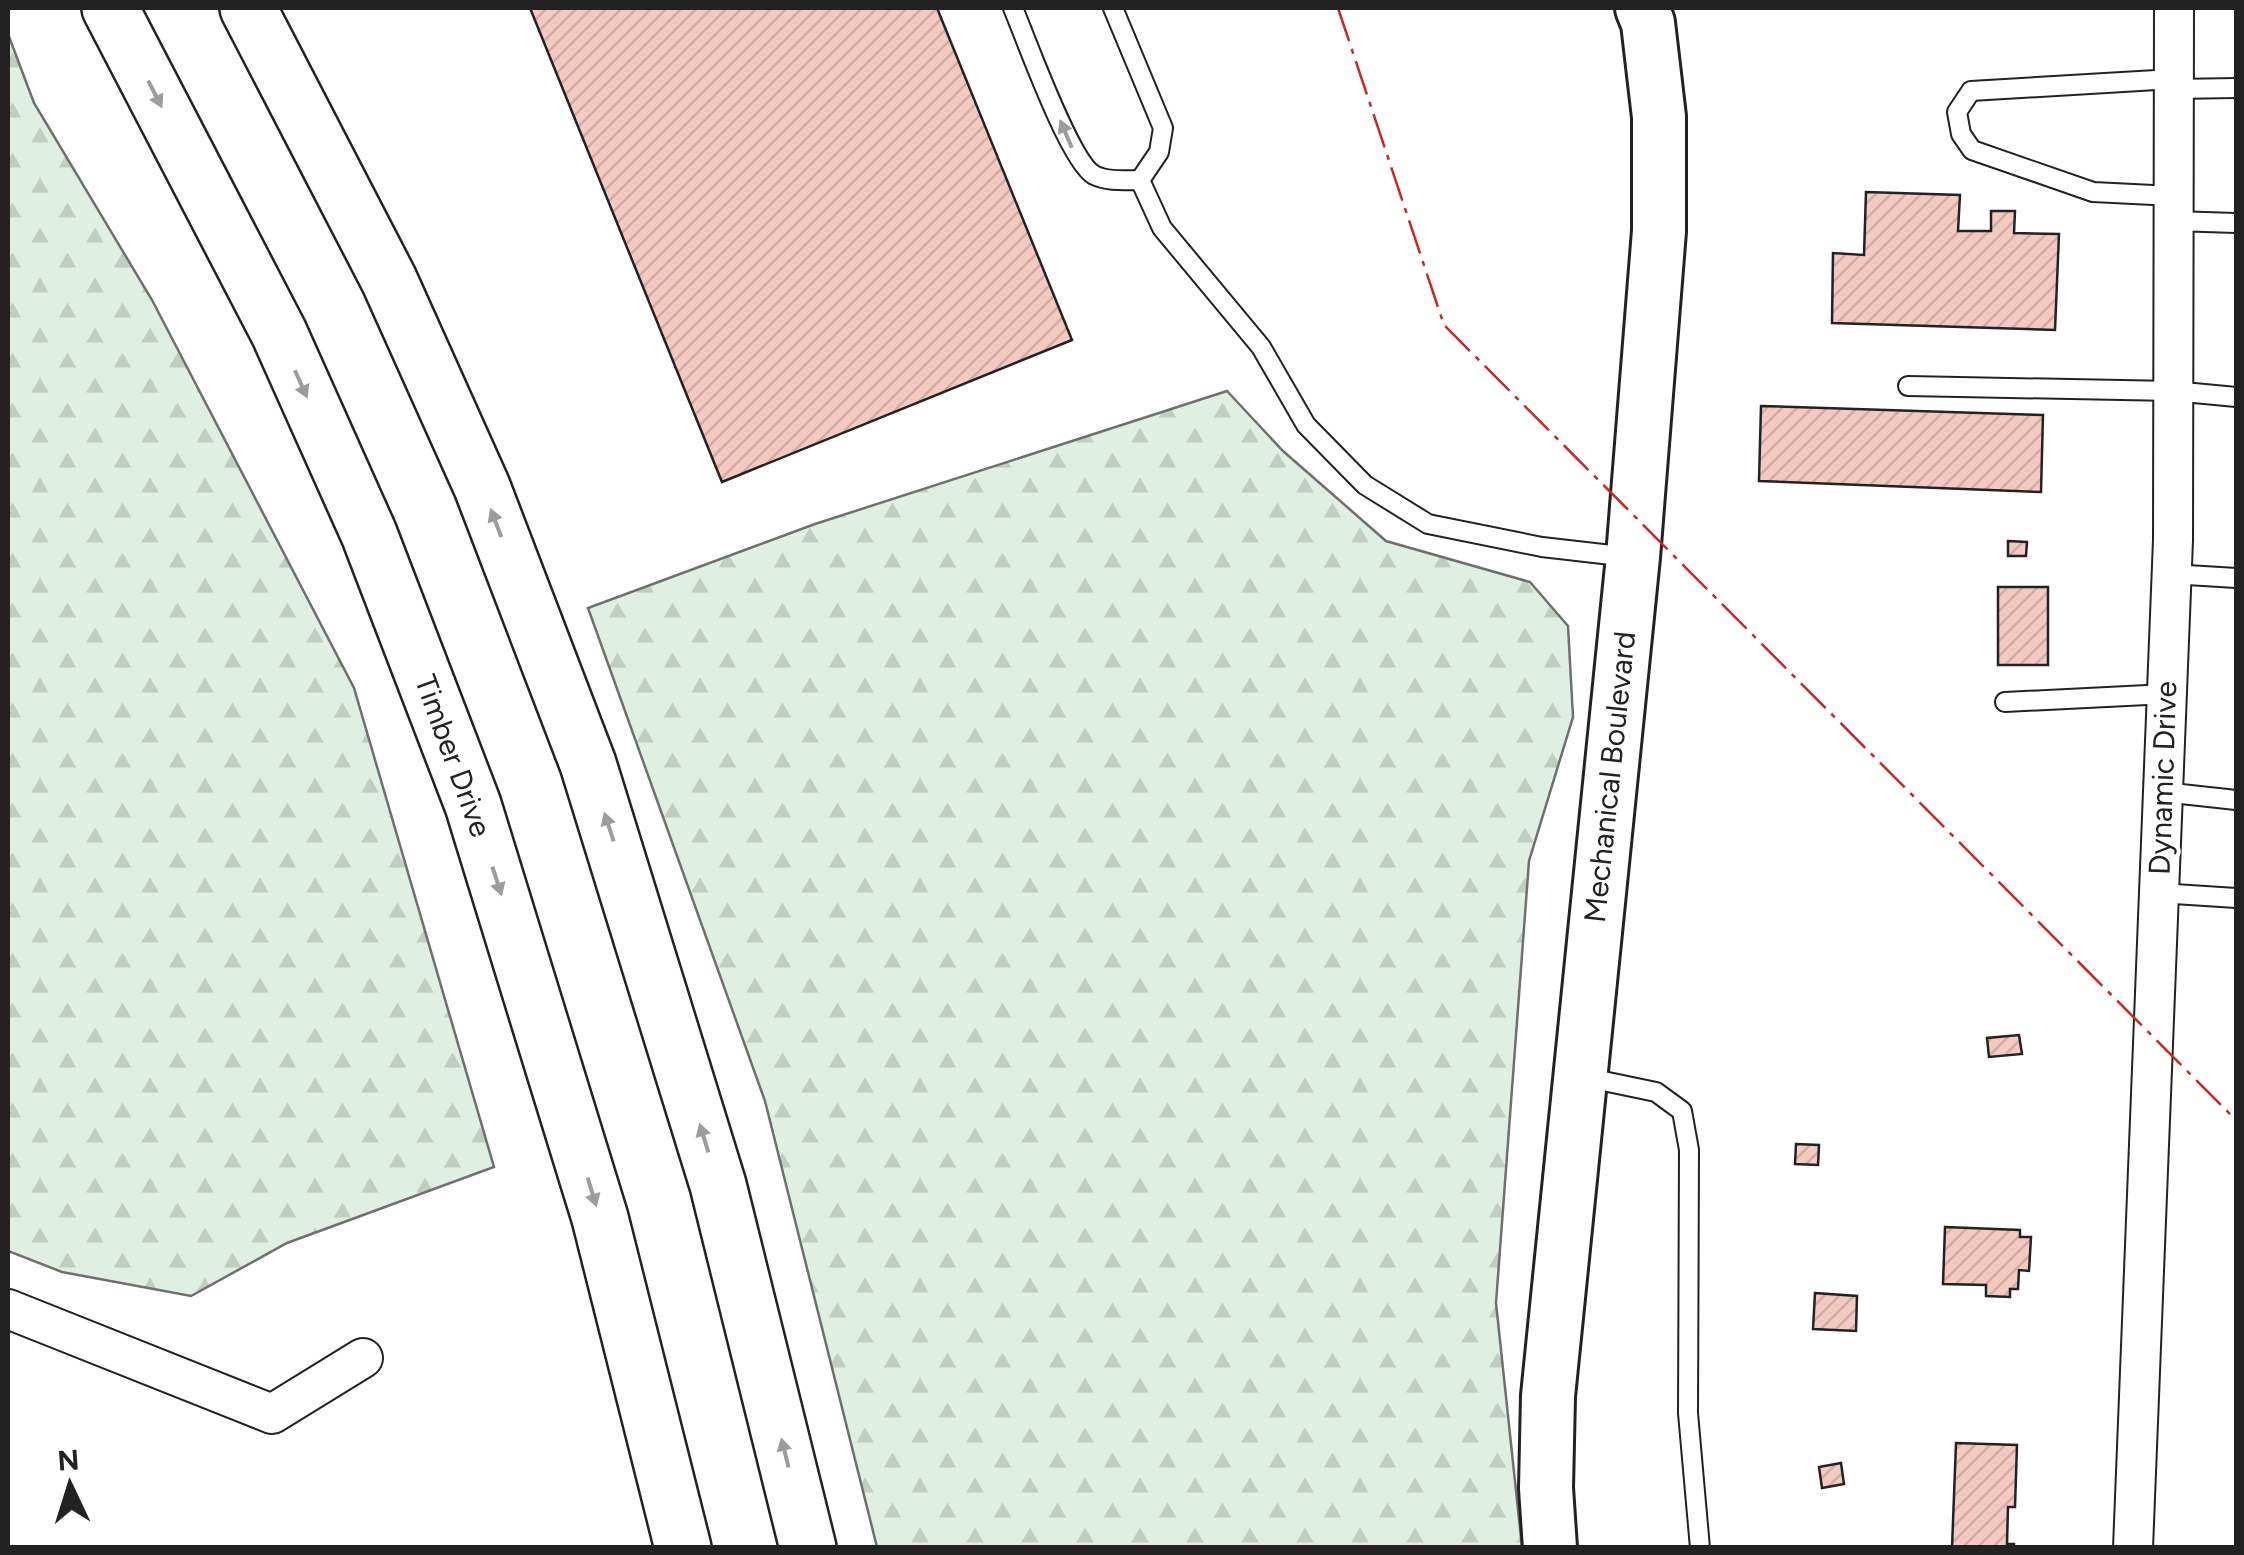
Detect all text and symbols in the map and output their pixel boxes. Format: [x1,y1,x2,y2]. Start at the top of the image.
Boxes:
one-way arrow [146,80,163,109]
one-way arrow [1058,119,1074,149]
one-way arrow [293,370,310,399]
one-way arrow [487,508,503,538]
street label: Mechanical Boulevard [1576,630,1643,924]
street label: Timber Drive [407,670,500,842]
street label: Dynamic Drive [2141,680,2184,876]
one-way arrow [600,812,615,842]
one-way arrow [491,867,506,897]
one-way arrow [696,1122,711,1153]
one-way arrow [585,1178,600,1208]
north arrow [20,1435,120,1535]
one-way arrow [777,1437,792,1468]
text: N [56,1442,80,1478]

